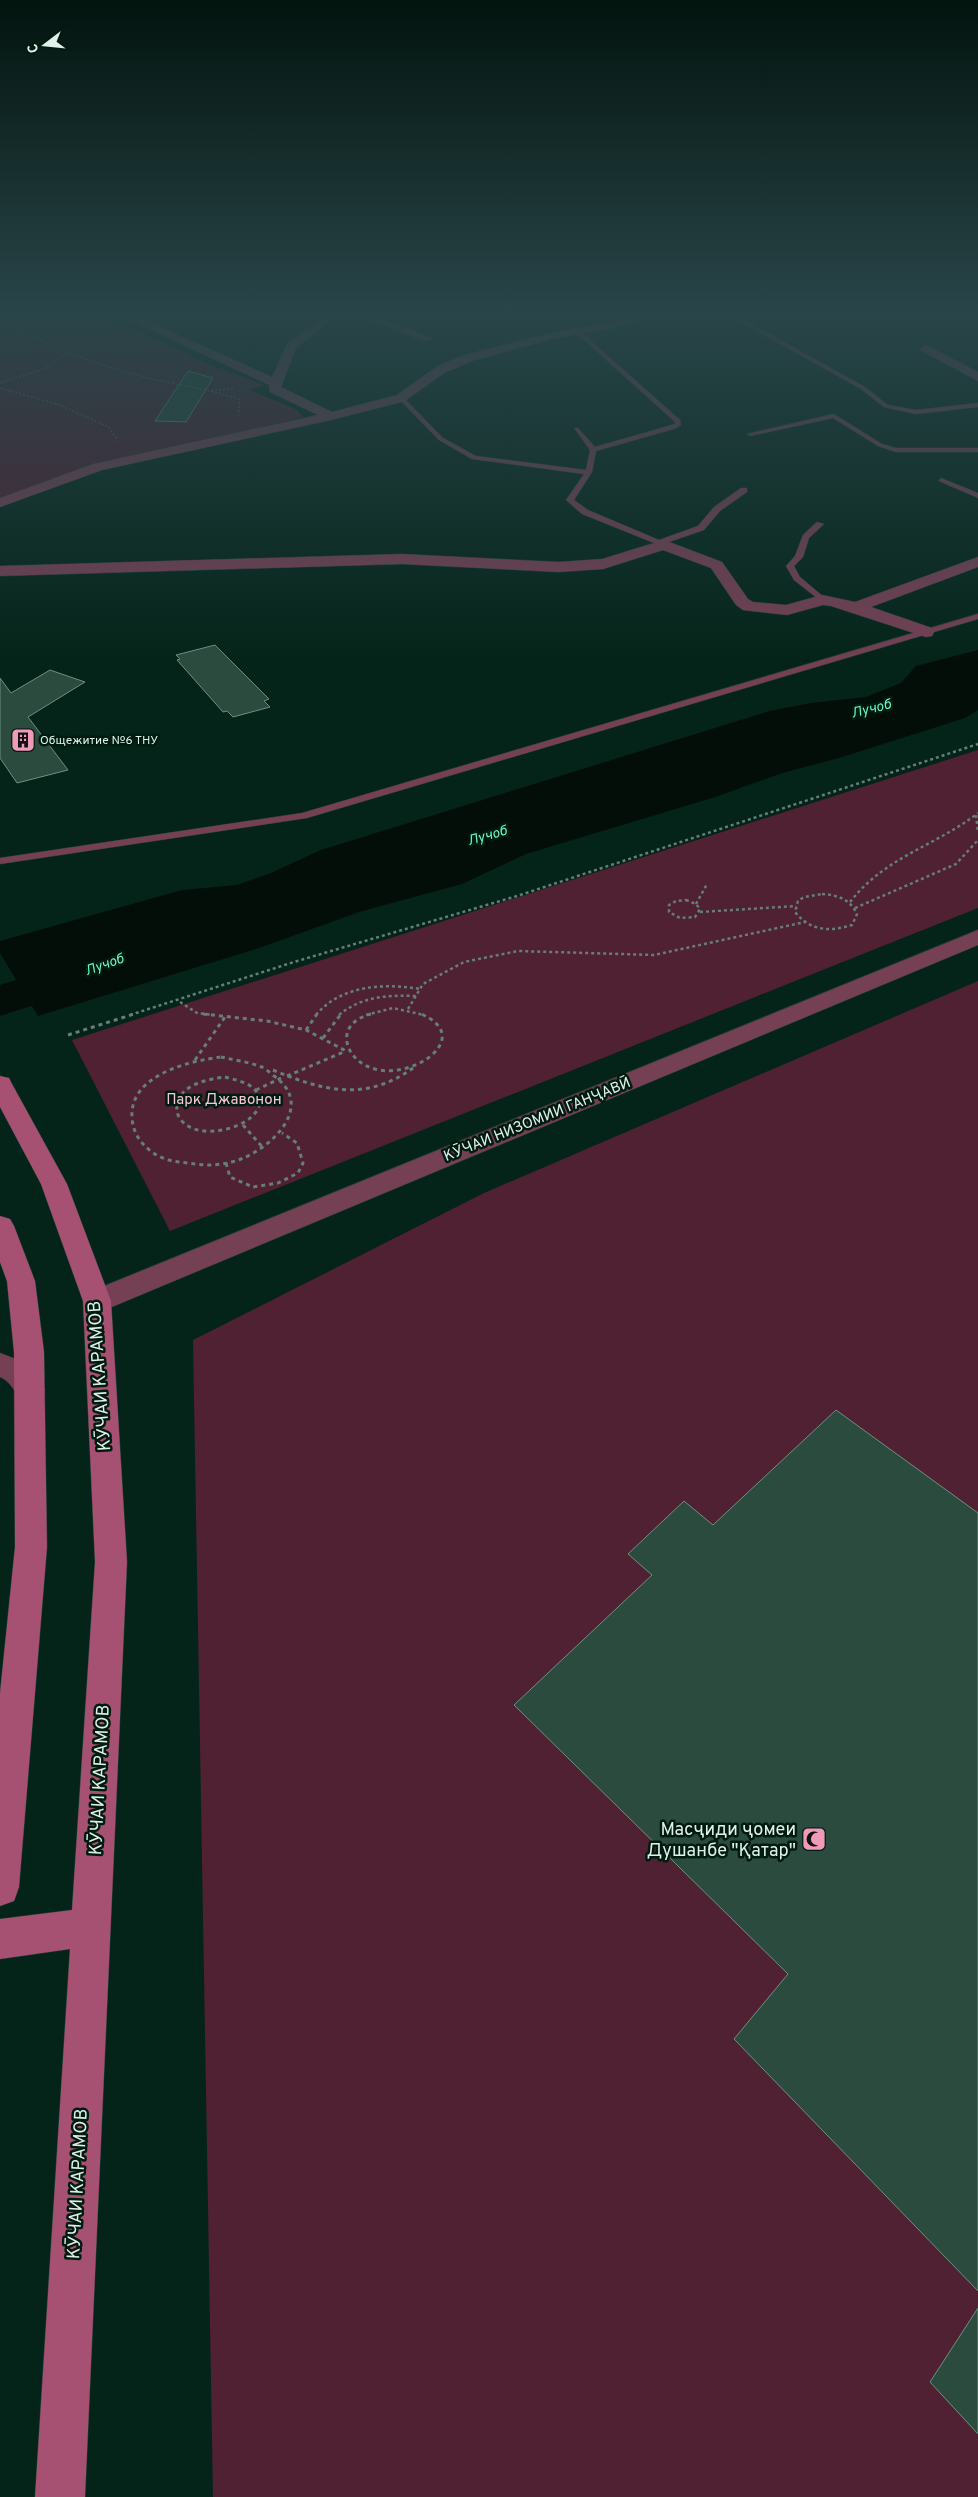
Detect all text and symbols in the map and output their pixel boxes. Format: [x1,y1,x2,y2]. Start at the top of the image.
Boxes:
north arrow [20,20,70,70]
text: С [25,41,43,55]
water label: Лучоб [850,696,894,723]
building icon: Общежитие №6 ТНУ [10,727,36,753]
place label: Общежитие №6 ТНУ [40,733,158,749]
water label: Лучоб [466,822,511,850]
water label: Лучоб [83,950,128,980]
street label: КӮЧАИ НИЗОМИИ ГАНҶАВӢ [441,1073,634,1167]
park label: Парк Джавонон [166,1091,282,1110]
street label: КӮЧАИ КАРАМОВ [83,1300,117,1452]
street label: КӮЧАИ КАРАМОВ [84,1704,116,1856]
place label: Масҷиди ҷомеи Душанбе "Қатар" [647,1819,796,1863]
mosque icon: Масҷиди ҷомеи Душанбе "Қатар" [801,1826,827,1852]
street label: КӮЧАИ КАРАМОВ [62,2108,94,2260]

